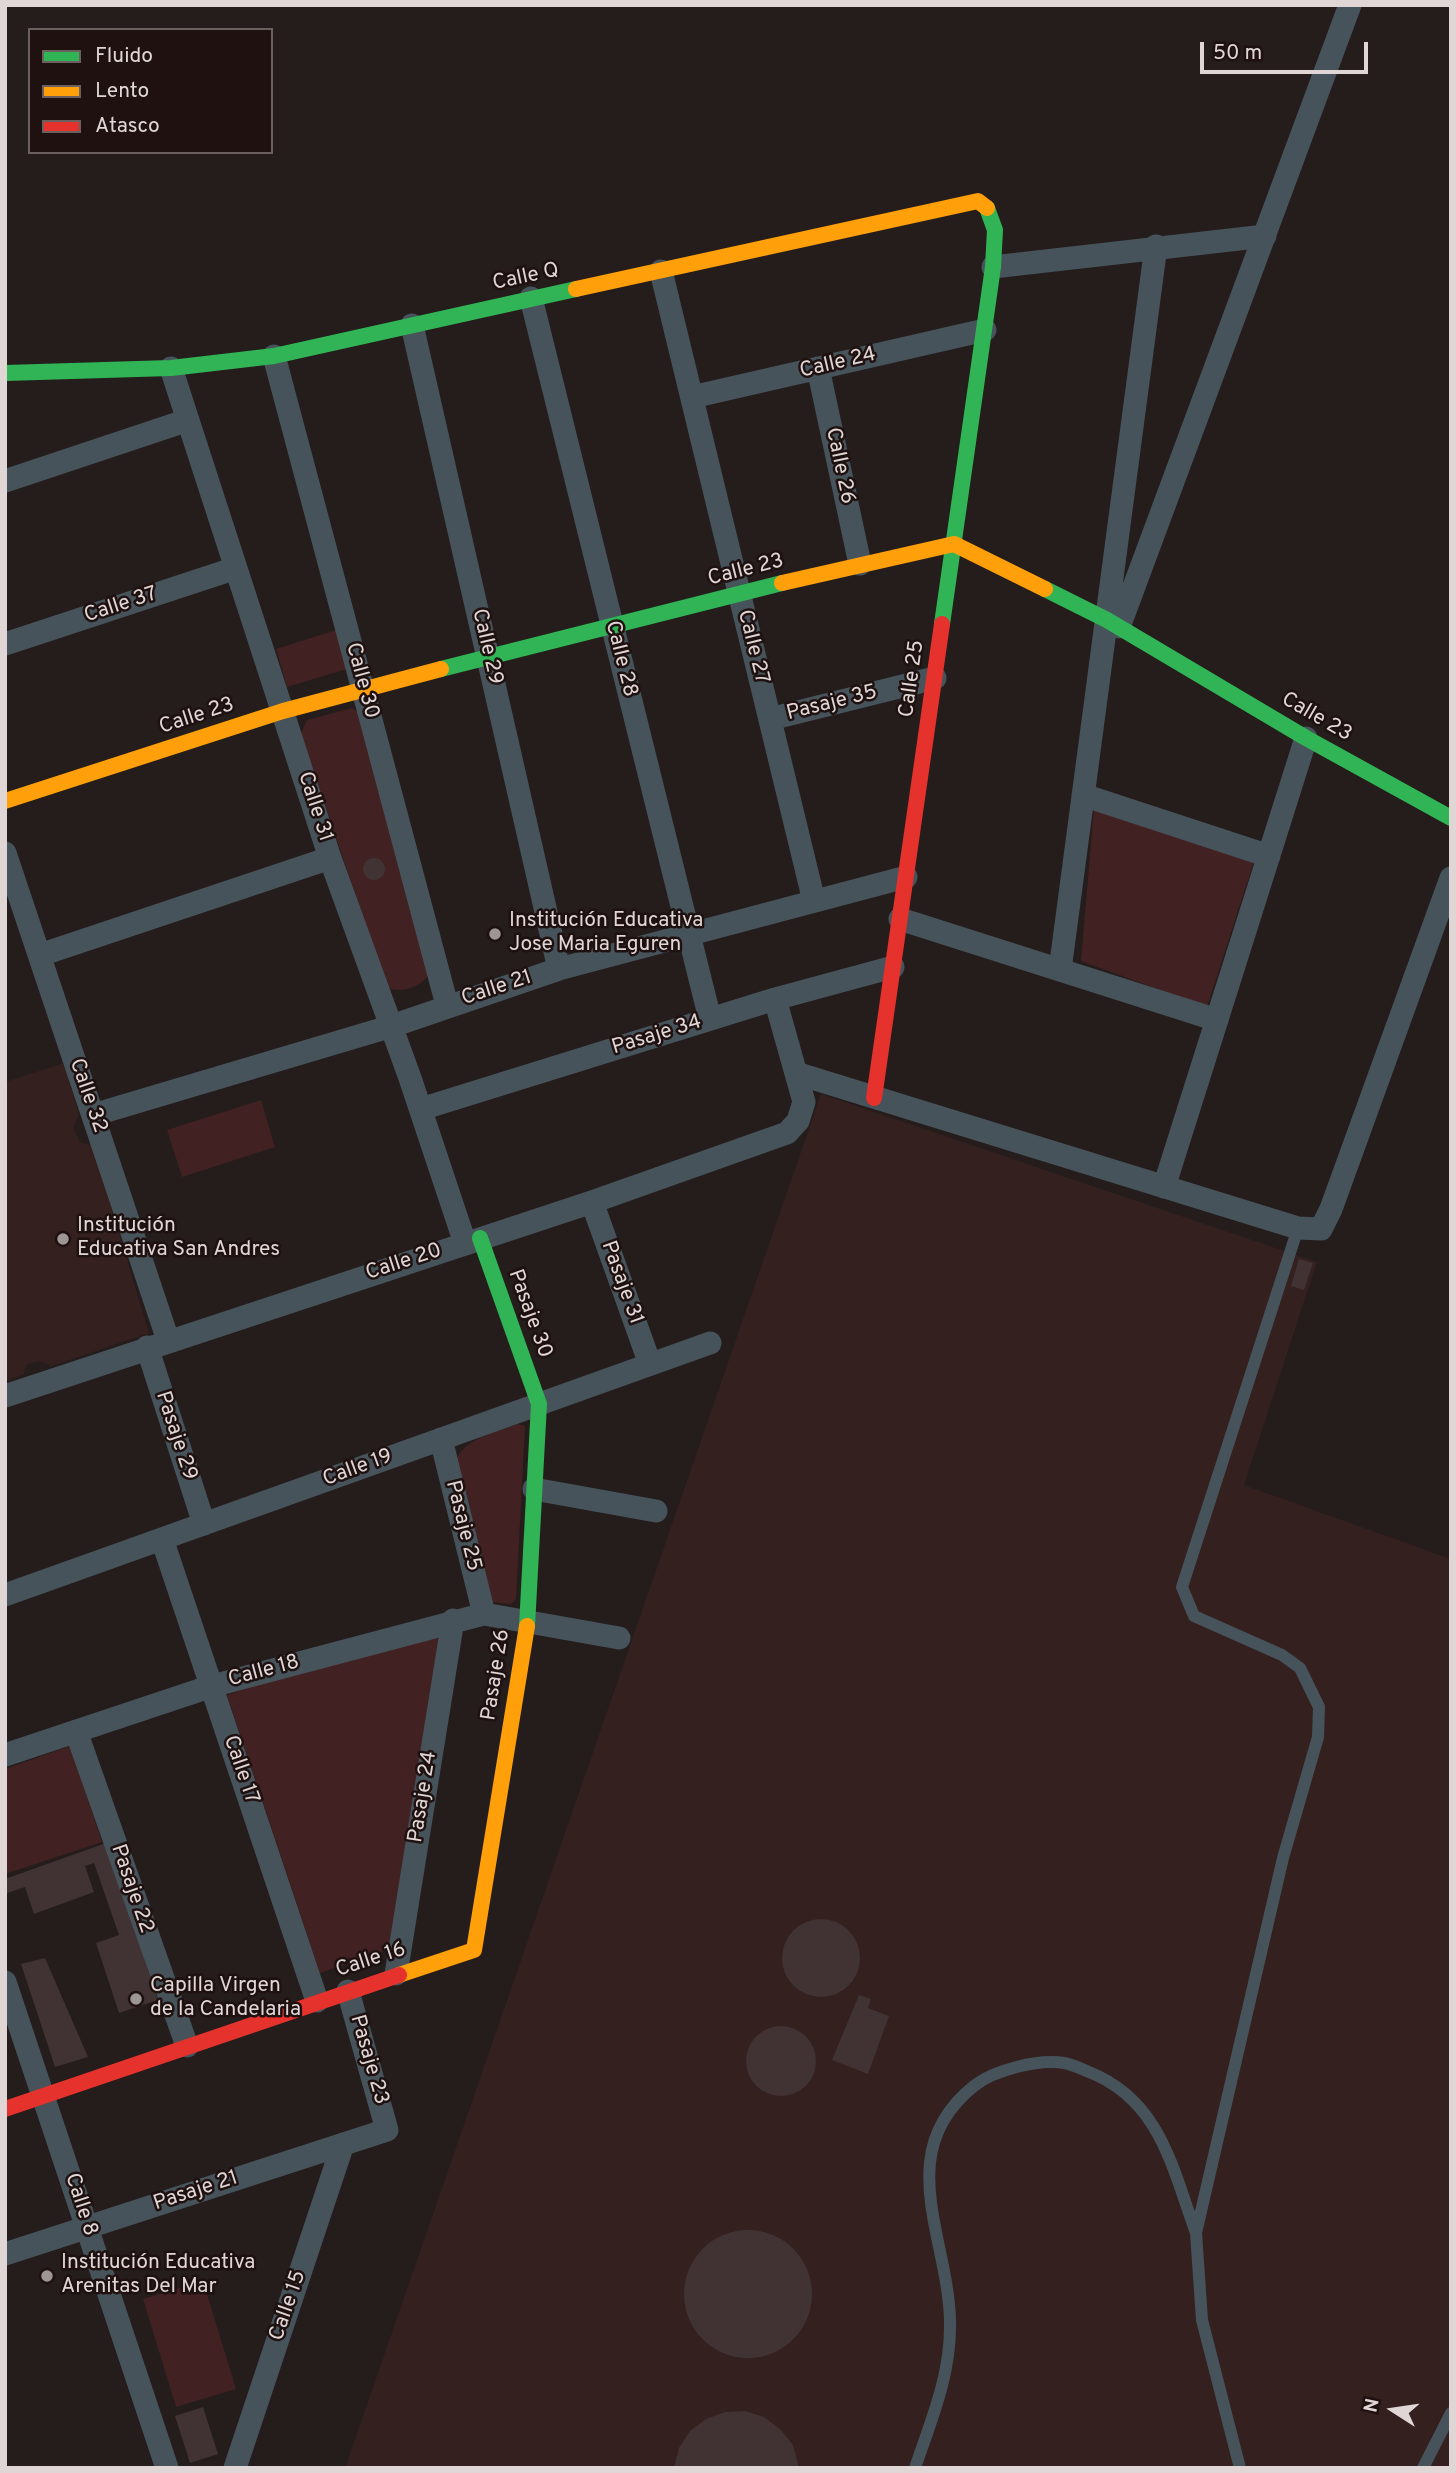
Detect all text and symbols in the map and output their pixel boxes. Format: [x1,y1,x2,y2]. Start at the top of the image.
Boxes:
legend [28,28,273,154]
scale bar [1204,28,1372,72]
text: 50 m [1213,40,1262,67]
text: Fluido [95,43,153,70]
text: Lento [95,78,149,105]
text: Atasco [95,113,160,140]
street label: Calle Q [491,259,561,297]
street label: Calle 24 [797,343,879,385]
street label: Calle 26 [819,426,859,506]
street label: Calle 23 [705,549,787,593]
street label: Calle 37 [81,582,161,630]
street label: Calle 29 [465,607,507,687]
street label: Calle 27 [731,607,773,687]
street label: Calle 28 [598,618,642,700]
street label: Calle 25 [895,639,931,719]
street label: Calle 30 [339,640,383,722]
street label: Pasaje 35 [784,681,880,727]
street label: Calle 23 [1276,688,1356,748]
street label: Calle 23 [156,693,238,741]
street label: Calle 31 [291,769,337,845]
place label: Institución Educativa Jose Maria Eguren [509,909,703,959]
marker: Institución Educativa Jose Maria Eguren [487,926,503,942]
street label: Calle 21 [459,966,535,1012]
street label: Pasaje 34 [609,1010,705,1062]
street label: Calle 32 [63,1056,111,1136]
place label: Institución Educativa San Andres [77,1214,280,1264]
marker: Institución Educativa San Andres [55,1231,71,1247]
street label: Pasaje 31 [594,1238,648,1328]
street label: Calle 20 [363,1239,445,1287]
street label: Pasaje 30 [501,1266,557,1362]
street label: Pasaje 29 [149,1388,201,1484]
street label: Calle 19 [320,1445,396,1493]
street label: Pasaje 25 [439,1478,485,1574]
street label: Pasaje 26 [477,1628,517,1722]
street label: Calle 18 [226,1650,302,1694]
street label: Calle 17 [217,1733,263,1807]
street label: Pasaje 24 [404,1749,444,1845]
street label: Pasaje 22 [104,1841,158,1937]
street label: Calle 16 [333,1938,409,1984]
place label: Capilla Virgen de la Candelaria [150,1974,301,2024]
marker: Capilla Virgen de la Candelaria [128,1991,144,2007]
street label: Pasaje 23 [343,2012,393,2108]
street label: Pasaje 21 [151,2167,241,2217]
street label: Calle 8 [58,2170,102,2240]
place label: Institución Educativa Arenitas Del Mar [61,2251,255,2301]
marker: Institución Educativa Arenitas Del Mar [39,2268,55,2284]
street label: Calle 15 [265,2268,313,2344]
north arrow [1358,2375,1428,2445]
text: N [1359,2396,1386,2415]

